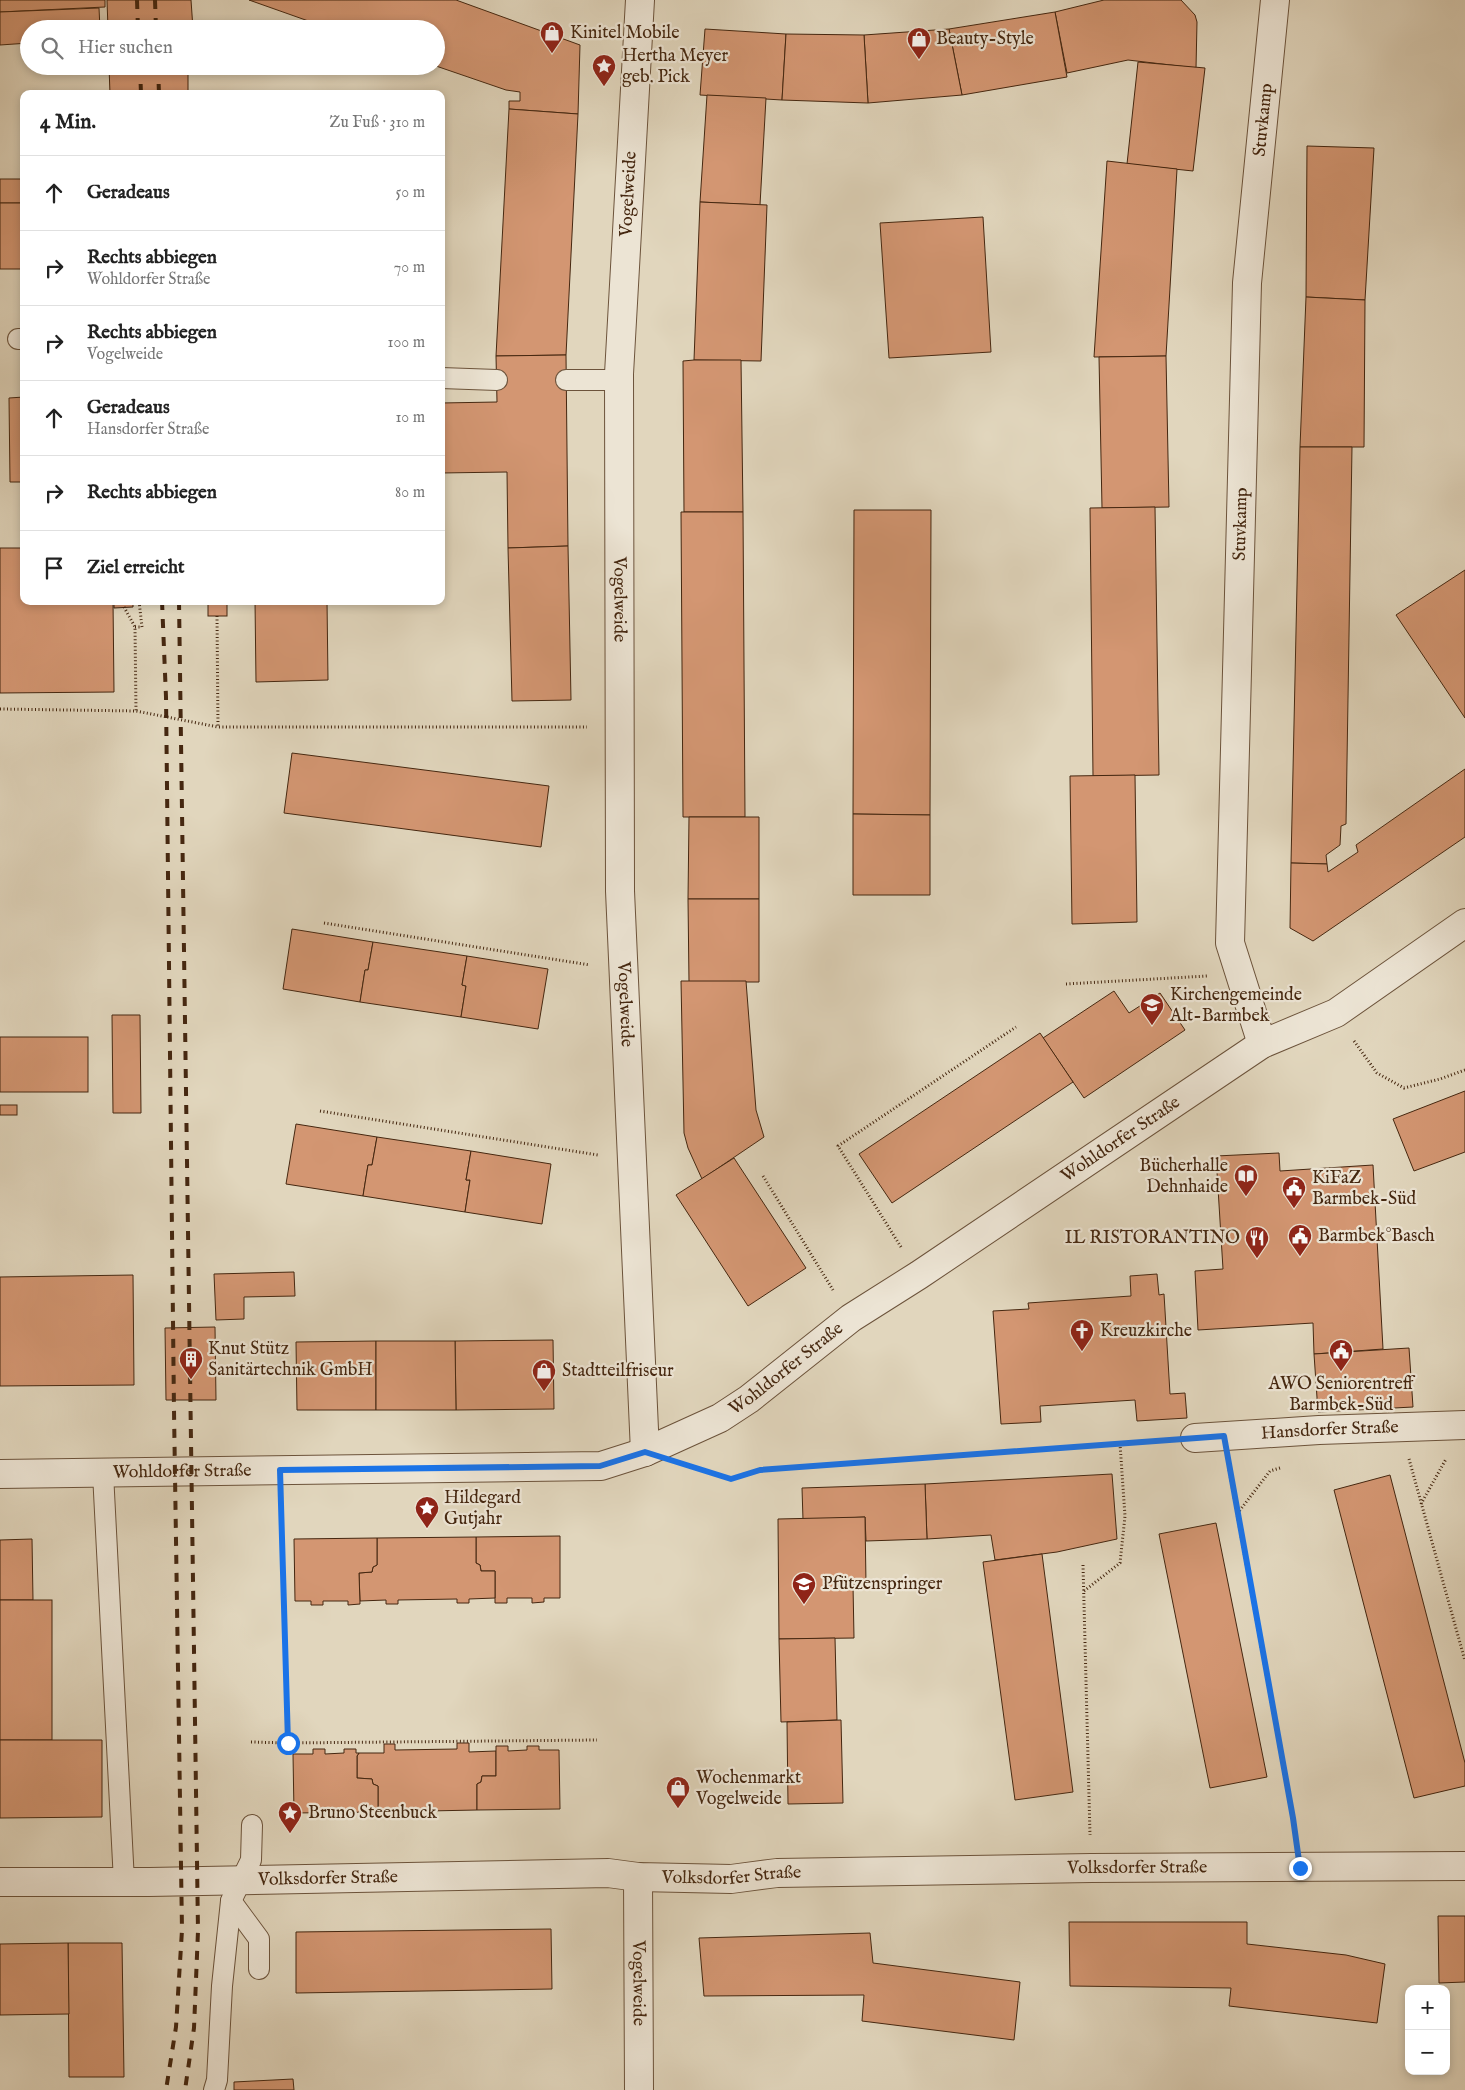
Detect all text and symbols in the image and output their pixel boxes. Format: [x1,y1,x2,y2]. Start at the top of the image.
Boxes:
search box [20,20,445,75]
shop icon: Kinitel Mobile [539,20,565,54]
place label: Kinitel Mobile [570,22,679,45]
shop icon: Beauty-Style [906,26,932,60]
place label: Beauty-Style [936,28,1034,51]
icon: search [38,34,66,62]
text: Hier suchen [78,36,173,60]
place label: Hertha Meyer geb. Pick [622,45,728,89]
place icon: Hertha Meyer geb. Pick [591,53,617,87]
street label: Stuvkamp [1248,82,1278,158]
text: 4 Min. [40,109,96,136]
text: Zu Fuß · 310 m [329,113,425,133]
street label: Vogelweide [615,151,643,238]
icon: ahead [40,179,68,207]
text: Geradeaus [87,181,170,205]
text: 50 m [396,183,425,203]
text: Rechts abbiegen [87,246,217,270]
icon: right [40,254,68,282]
text: 70 m [394,258,425,278]
text: Wohldorfer Straße [87,270,210,290]
text: Rechts abbiegen [87,321,217,345]
icon: right [40,329,68,357]
text: 100 m [388,333,425,353]
text: Vogelweide [87,345,163,365]
text: Geradeaus [87,396,170,420]
icon: ahead [40,404,68,432]
text: 10 m [395,408,425,428]
text: Hansdorfer Straße [87,420,209,440]
icon: right [40,479,68,507]
text: Rechts abbiegen [87,481,217,505]
text: 80 m [395,483,425,503]
street label: Stuvkamp [1228,487,1253,561]
icon: arrive [40,554,68,582]
text: Ziel erreicht [87,556,185,580]
street label: Vogelweide [608,556,631,642]
street label: Vogelweide [612,960,638,1048]
place label: Kirchengemeinde Alt-Barmbek [1169,984,1302,1028]
school or university icon: Kirchengemeinde Alt-Barmbek [1139,992,1165,1026]
street label: Wohldorfer Straße [1057,1091,1185,1188]
place label: Bücherhalle Dehnhaide [1139,1155,1228,1199]
library icon: Bücherhalle Dehnhaide [1233,1163,1259,1197]
place label: KiFaZ Barmbek-Süd [1312,1167,1417,1211]
public building icon: KiFaZ Barmbek-Süd [1281,1175,1307,1209]
public building icon: Barmbek°Basch [1287,1223,1313,1257]
restaurant icon: IL RISTORANTINO [1244,1225,1270,1259]
place label: Barmbek°Basch [1318,1225,1435,1248]
place label: IL RISTORANTINO [1065,1227,1240,1250]
street label: Wohldorfer Straße [725,1317,848,1420]
church icon: Kreuzkirche [1069,1318,1095,1352]
place label: Kreuzkirche [1100,1320,1192,1343]
place label: Knut Stütz Sanitärtechnik GmbH [208,1338,373,1382]
public building icon: AWO Seniorentreff Barmbek-Süd [1328,1338,1354,1372]
building icon: Knut Stütz Sanitärtechnik GmbH [178,1346,204,1380]
shop icon: Stadtteilfriseur [531,1358,557,1392]
place label: Stadtteilfriseur [562,1360,674,1383]
place label: AWO Seniorentreff Barmbek-Süd [1268,1373,1416,1417]
street label: Hansdorfer Straße [1260,1416,1399,1445]
street label: Wohldorfer Straße [112,1459,252,1484]
place label: Hildegard Gutjahr [444,1487,521,1531]
place icon: Hildegard Gutjahr [414,1495,440,1529]
school or university icon: Pfützenspringer [791,1571,817,1605]
place label: Pfützenspringer [822,1573,943,1596]
route start [277,1732,300,1755]
place label: Wochenmarkt Vogelweide [695,1767,801,1811]
shop icon: Wochenmarkt Vogelweide [665,1775,691,1809]
place icon: Bruno Steenbuck [277,1800,303,1834]
place label: Bruno Steenbuck [308,1802,437,1825]
street label: Volksdorfer Straße [1066,1856,1207,1880]
route end [1289,1857,1312,1880]
street label: Volksdorfer Straße [660,1861,801,1891]
street label: Volksdorfer Straße [257,1866,398,1891]
street label: Vogelweide [627,1939,650,2026]
map controls [1405,1985,1450,2075]
button: + [1405,1985,1450,2030]
button: − [1405,2030,1450,2075]

